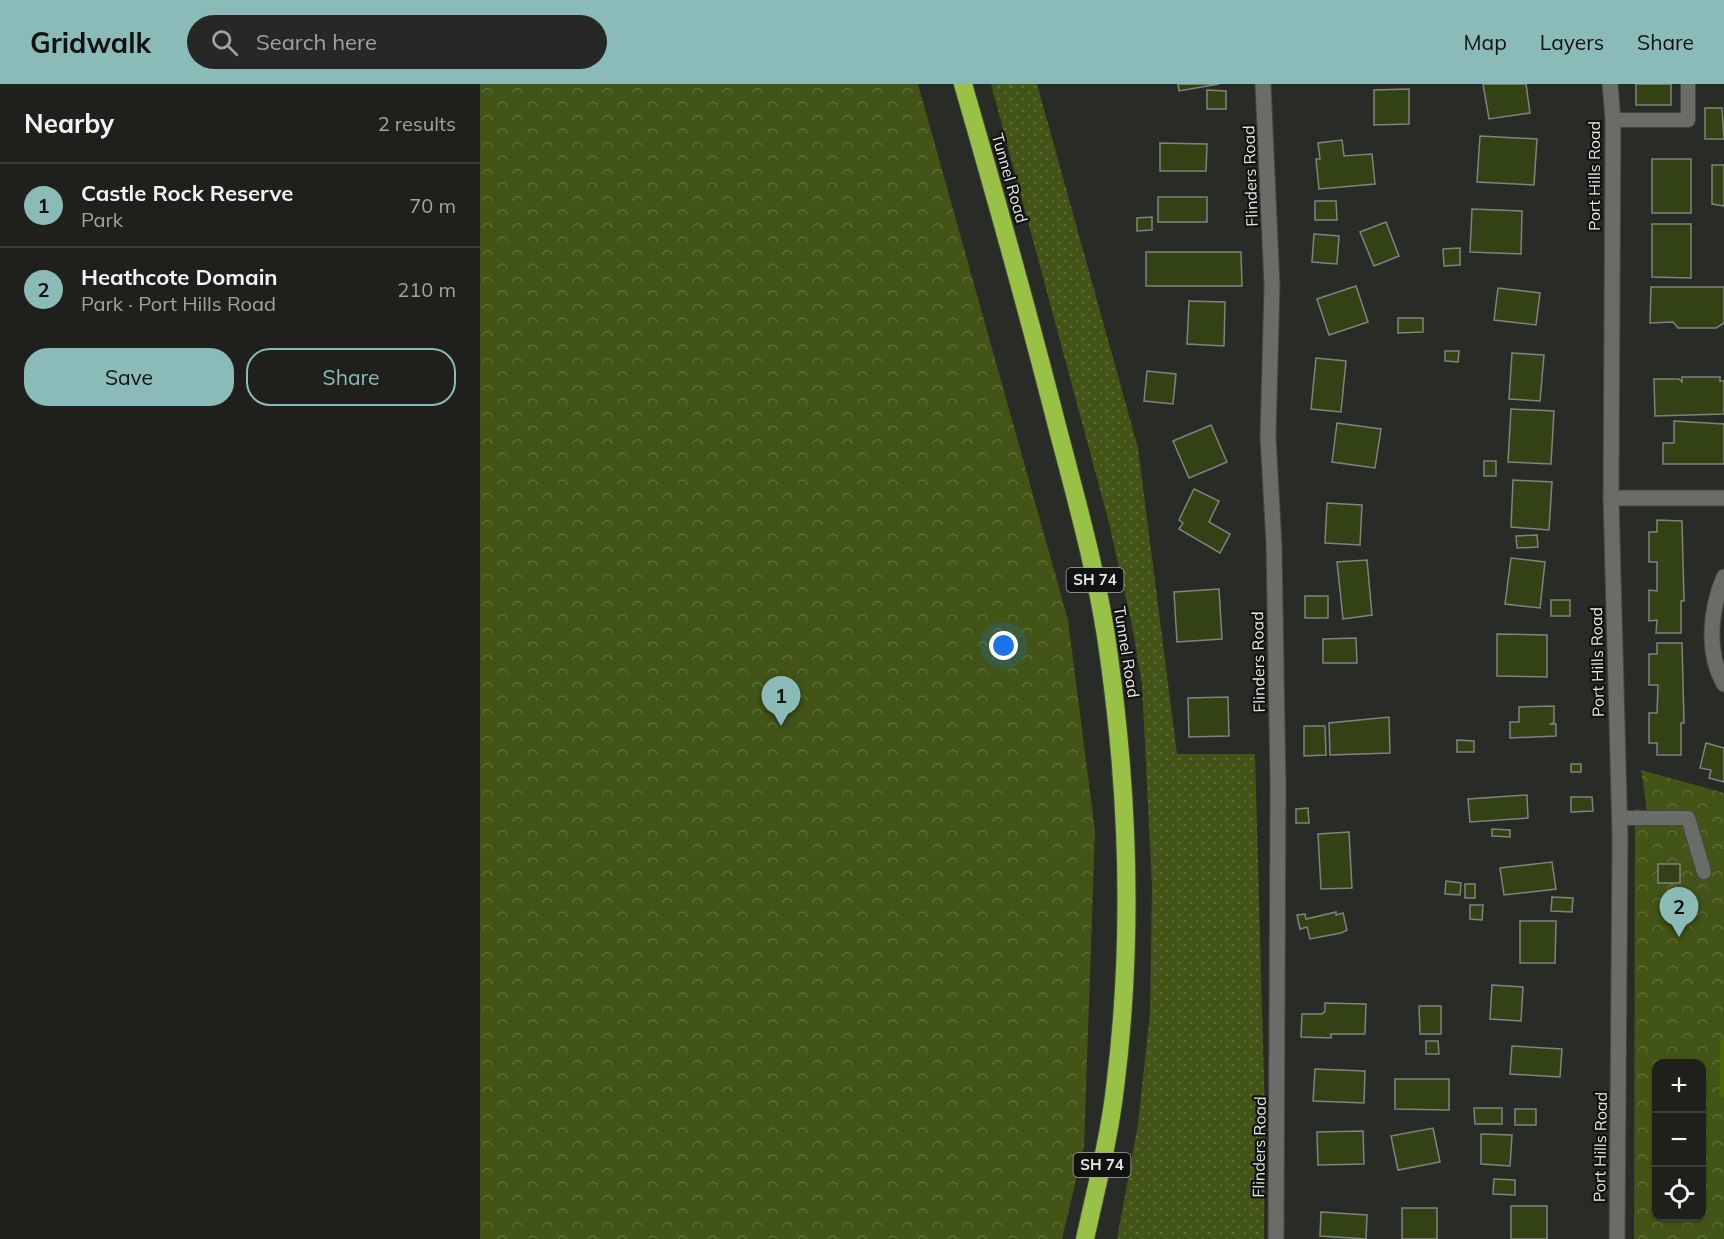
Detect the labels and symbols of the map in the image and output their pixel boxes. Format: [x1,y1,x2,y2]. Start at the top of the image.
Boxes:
street label: Port Hills Road [1584,121,1604,231]
street label: Flinders Road [1238,125,1262,227]
street label: Tunnel Road [988,131,1032,225]
road number: SH 74 [1066,568,1124,592]
street label: Tunnel Road [1110,605,1144,699]
street label: Port Hills Road [1586,607,1608,717]
street label: Flinders Road [1247,611,1269,713]
your location [989,631,1018,660]
pin: 1 [762,676,800,726]
pin: 2 [1660,888,1698,937]
street label: Port Hills Road [1589,1092,1611,1202]
street label: Flinders Road [1248,1096,1270,1198]
road number: SH 74 [1074,1153,1130,1177]

